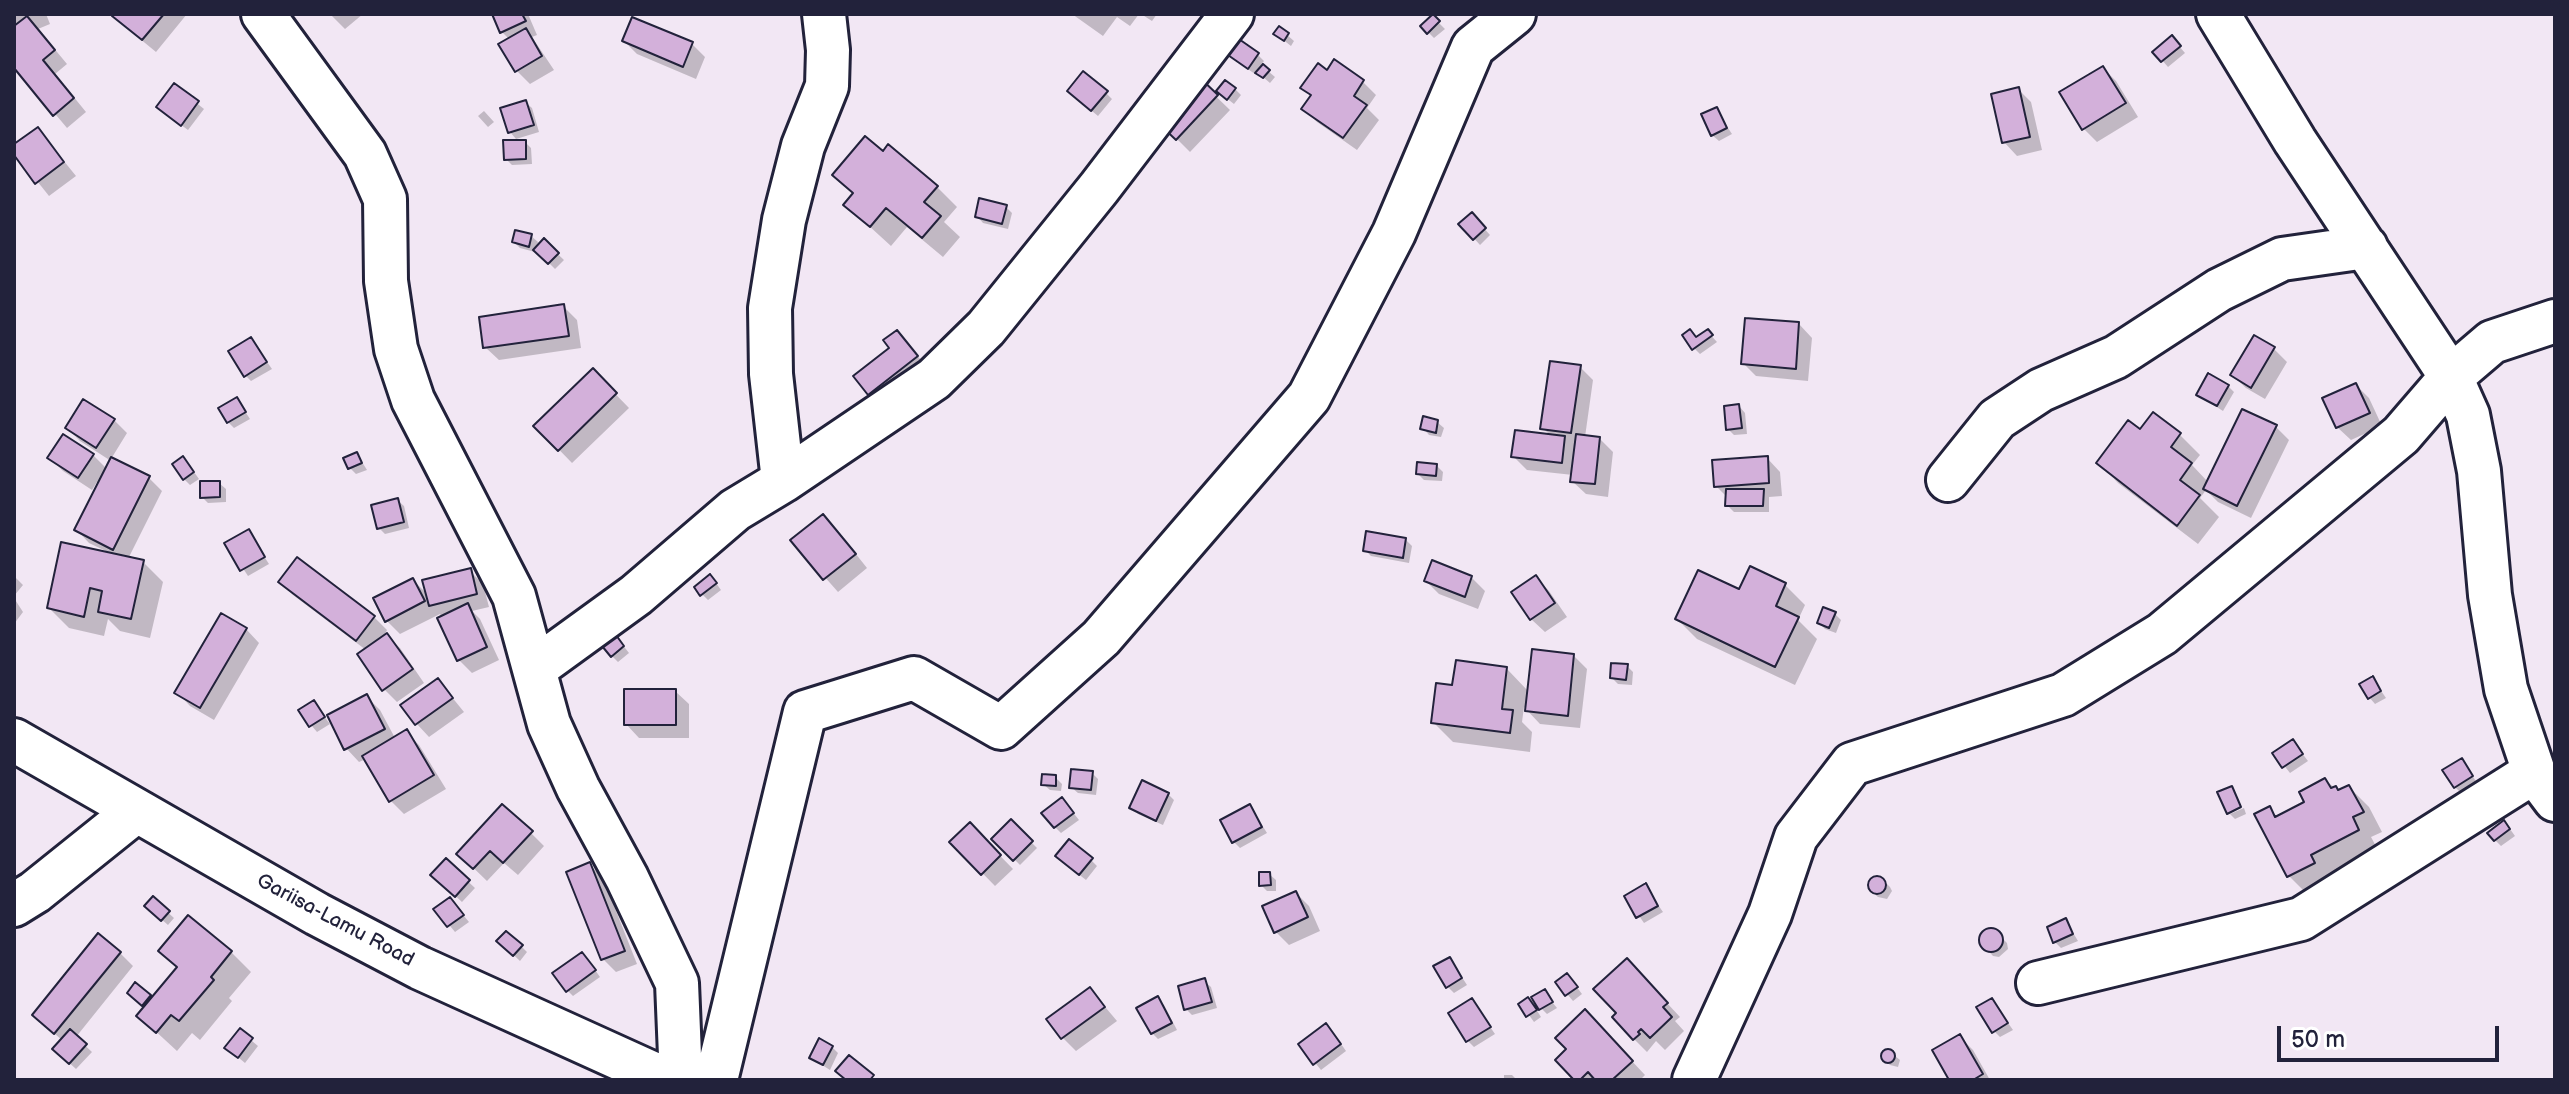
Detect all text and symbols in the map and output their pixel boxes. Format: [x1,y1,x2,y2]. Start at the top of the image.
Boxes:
street label: Gariisa-Lamu Road [252,869,418,973]
scale bar [2281,1010,2503,1060]
text: 50 m [2291,1025,2345,1054]

